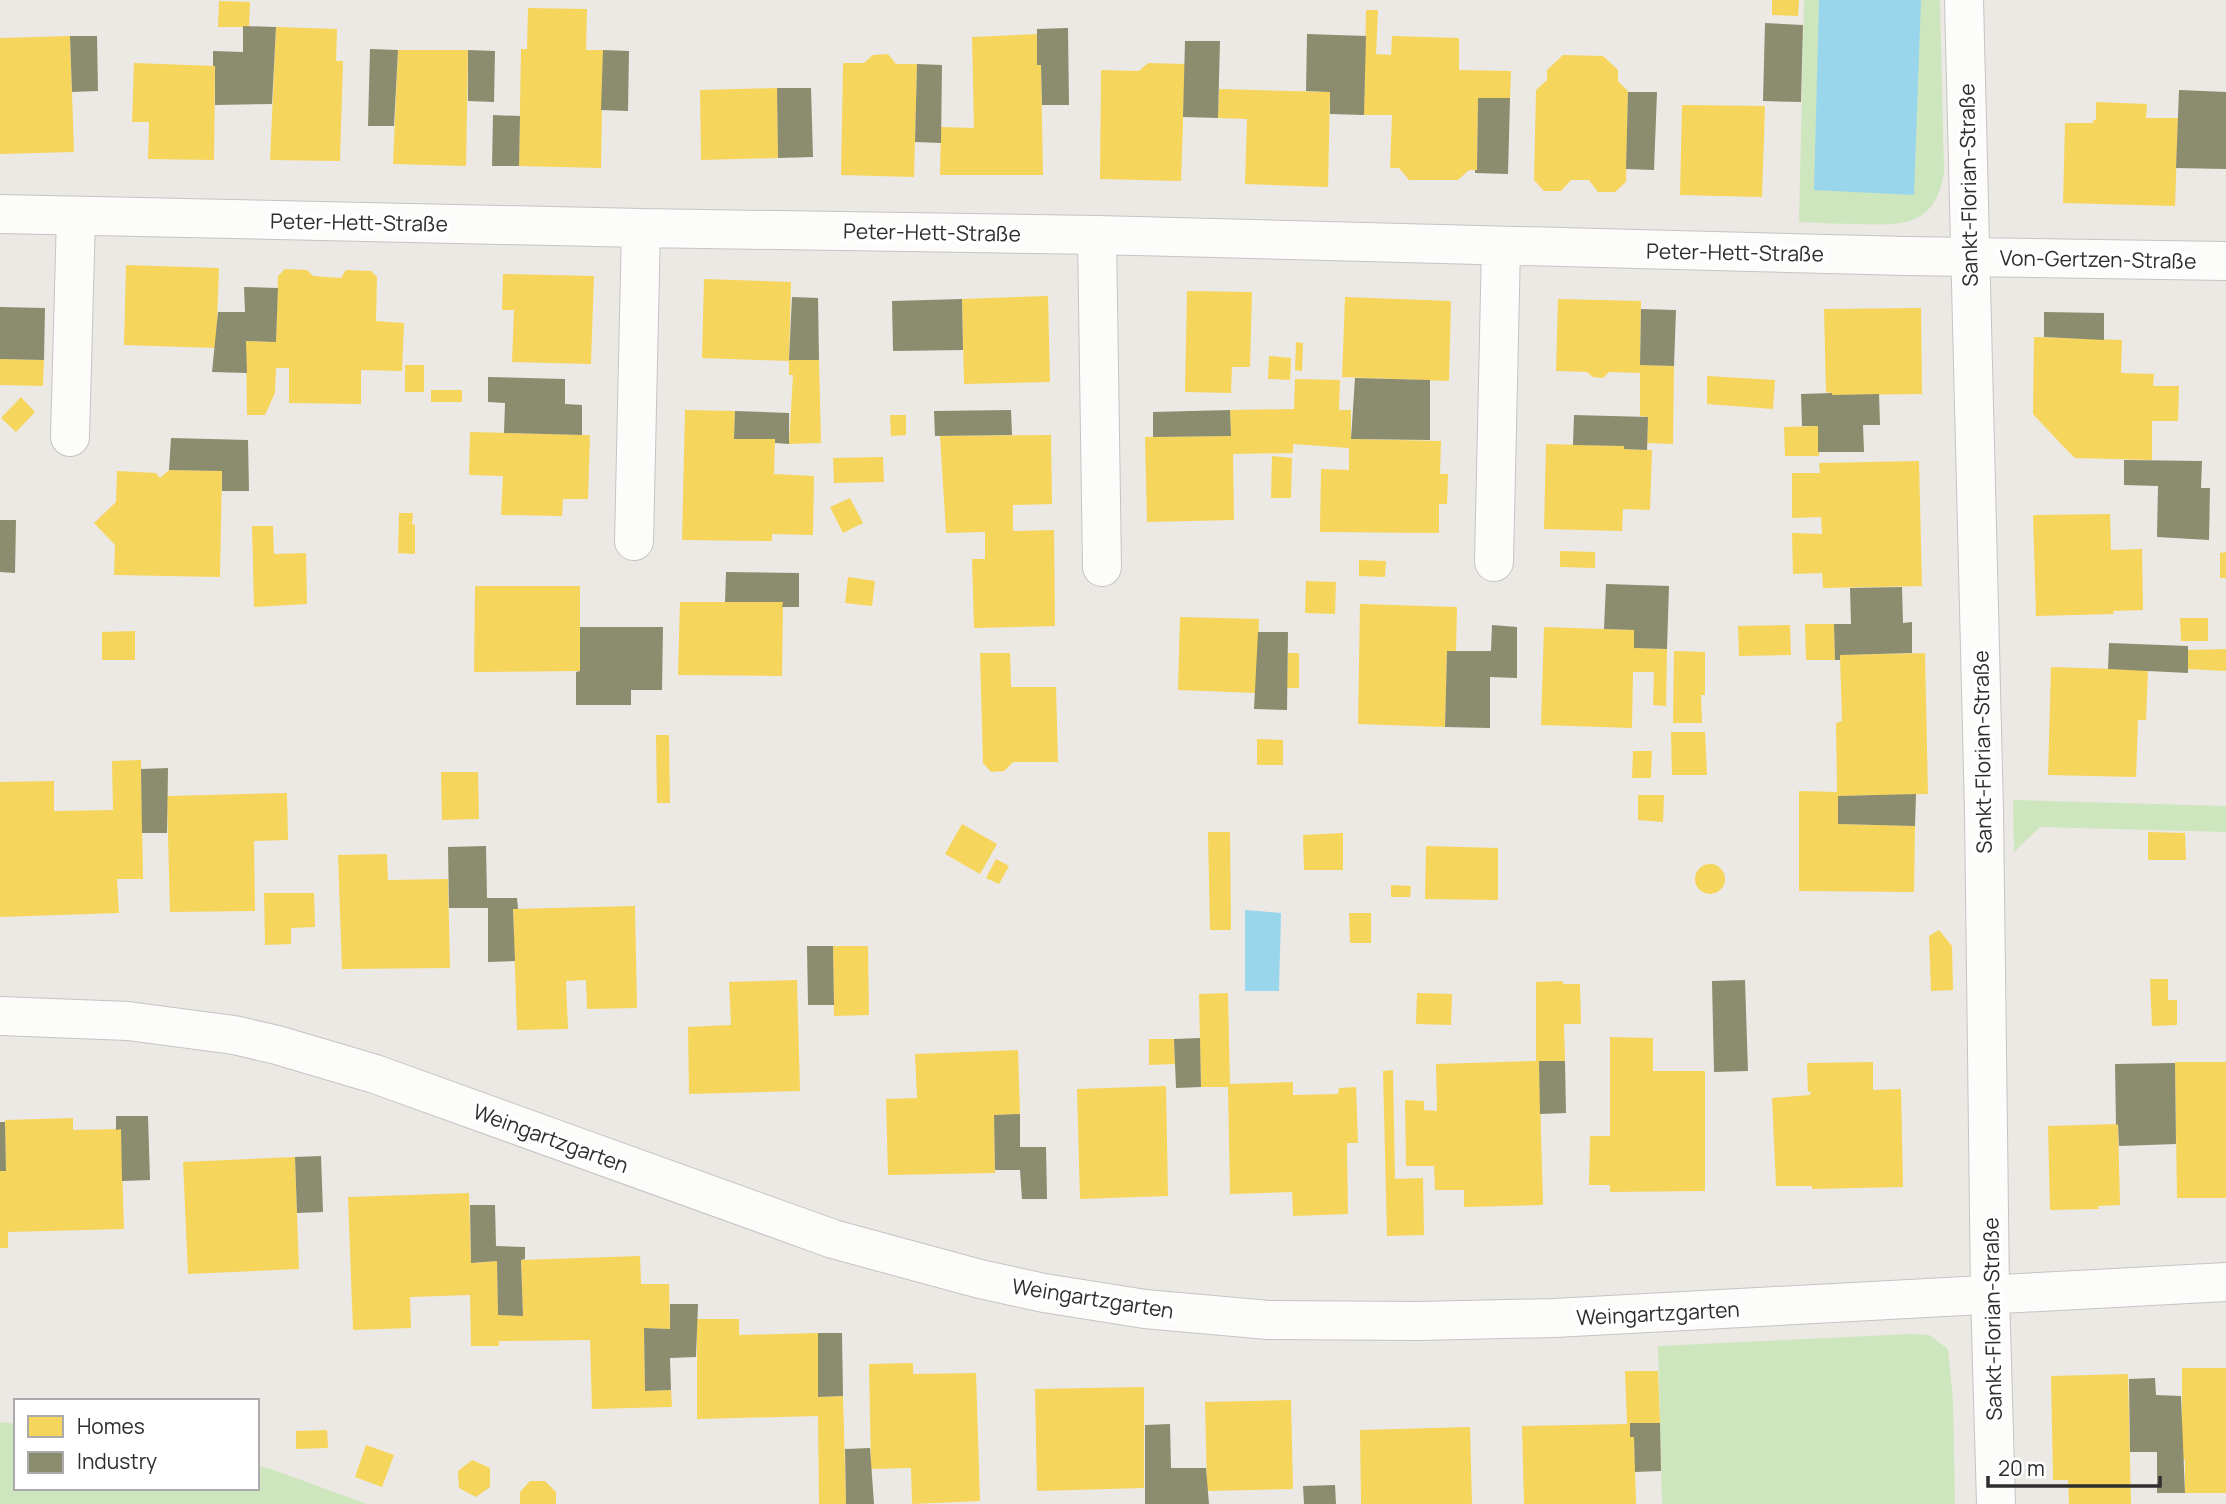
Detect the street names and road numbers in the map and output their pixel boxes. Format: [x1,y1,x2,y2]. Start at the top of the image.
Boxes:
street label: Sankt-Florian-Straße [1952,83,1984,287]
street label: Peter-Hett-Straße [270,206,448,238]
street label: Peter-Hett-Straße [843,216,1021,248]
street label: Peter-Hett-Straße [1646,236,1824,268]
street label: Von-Gertzen-Straße [1999,243,2197,275]
street label: Sankt-Florian-Straße [1966,650,1998,854]
street label: Weingartzgarten [469,1097,633,1179]
street label: Sankt-Florian-Straße [1976,1217,2008,1421]
street label: Weingartzgarten [1010,1271,1176,1325]
street label: Weingartzgarten [1576,1295,1740,1331]

